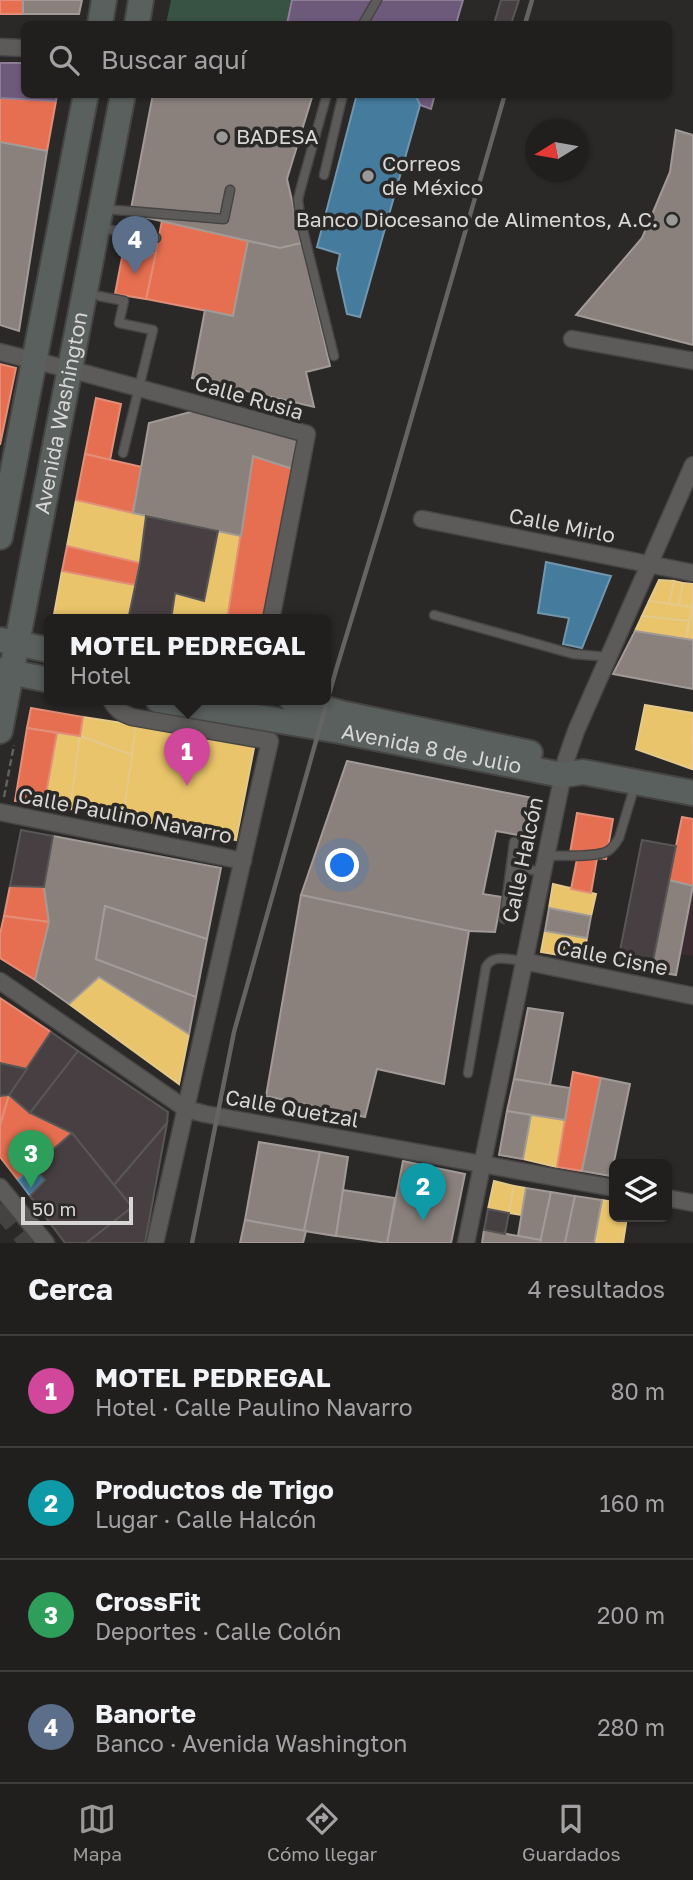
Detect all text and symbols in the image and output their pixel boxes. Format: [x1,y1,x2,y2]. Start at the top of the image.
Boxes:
search box [21,21,672,98]
icon: search [45,41,83,79]
text: Buscar aquí [101,44,247,75]
north arrow [525,119,588,182]
place label: BADESA [236,123,319,149]
marker: BADESA [214,129,230,145]
place label: Correos de México [382,150,483,200]
marker: Correos de México [360,168,376,184]
place label: Banco Diocesano de Alimentos, A.C. [296,206,658,232]
marker: Banco Diocesano de Alimentos, A.C. [664,212,680,228]
pin: 4 [112,216,158,274]
street label: Avenida Washington [28,309,93,516]
street label: Calle Rusia [192,369,307,425]
street label: Calle Mirlo [507,502,618,548]
popup [44,614,331,705]
text: MOTEL PEDREGAL [70,630,305,661]
text: Hotel [70,661,131,689]
street label: Avenida 8 de Julio [340,718,524,779]
pin: 1 [164,728,210,786]
street label: Calle Paulino Navarro [16,782,234,849]
street label: Calle Halcón [496,794,548,925]
your location [325,848,359,882]
street label: Calle Cisne [554,933,670,981]
street label: Calle Quetzal [223,1083,361,1133]
pin: 3 [8,1130,54,1188]
map controls [609,1159,672,1222]
button: layers [609,1159,672,1222]
pin: 2 [400,1163,446,1221]
scale bar [21,1194,133,1226]
text: 50 m [32,1197,76,1220]
text: Cerca [28,1271,113,1307]
text: 4 resultados [528,1275,665,1303]
text: MOTEL PEDREGAL [95,1362,331,1393]
text: 1 [45,1377,57,1405]
text: 80 m [611,1377,665,1405]
text: Hotel · Calle Paulino Navarro [95,1393,412,1421]
text: Productos de Trigo [95,1474,334,1505]
text: 2 [44,1489,58,1517]
text: 160 m [600,1489,665,1517]
text: Lugar · Calle Halcón [95,1505,316,1533]
text: CrossFit [95,1586,201,1617]
text: 3 [44,1601,58,1629]
text: 200 m [597,1601,665,1629]
text: Deportes · Calle Colón [95,1617,342,1645]
text: Banorte [95,1698,196,1729]
text: 4 [44,1713,58,1741]
text: 280 m [597,1713,665,1741]
text: Banco · Avenida Washington [95,1729,407,1757]
tab: Mapa [72,1800,122,1865]
tab: Cómo llegar [267,1800,377,1865]
tab: Guardados [522,1800,620,1865]

